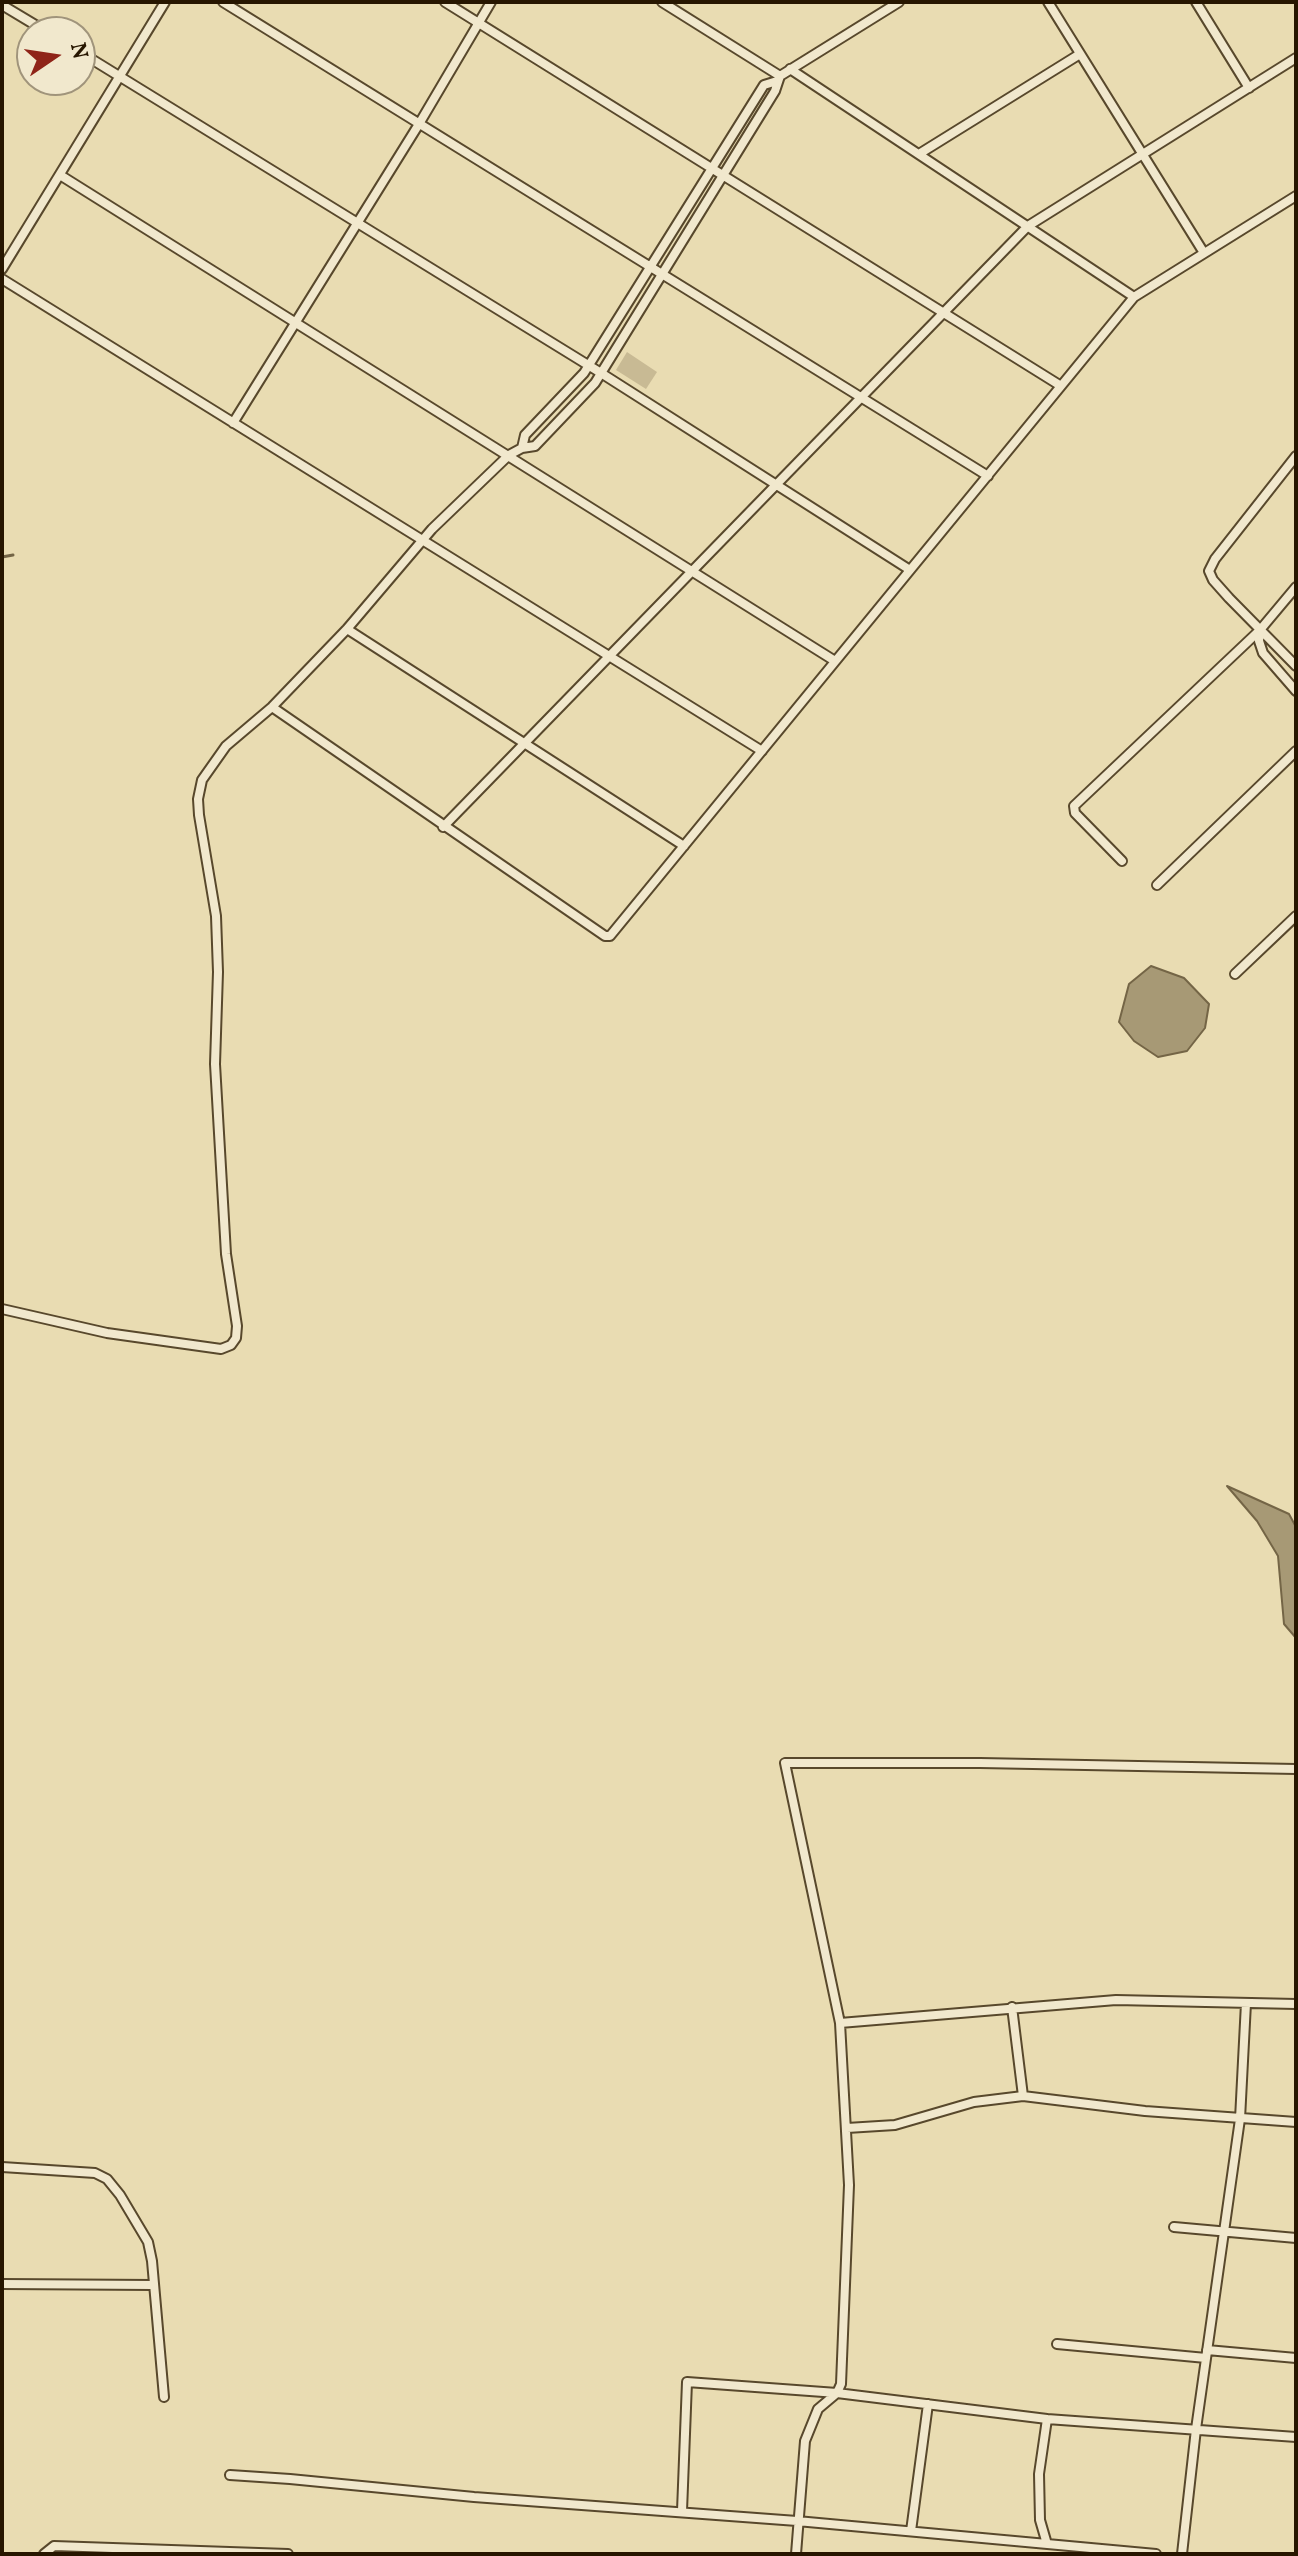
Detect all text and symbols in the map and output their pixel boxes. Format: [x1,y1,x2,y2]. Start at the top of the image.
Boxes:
north arrow [16,16,96,96]
text: N [61,40,95,62]

